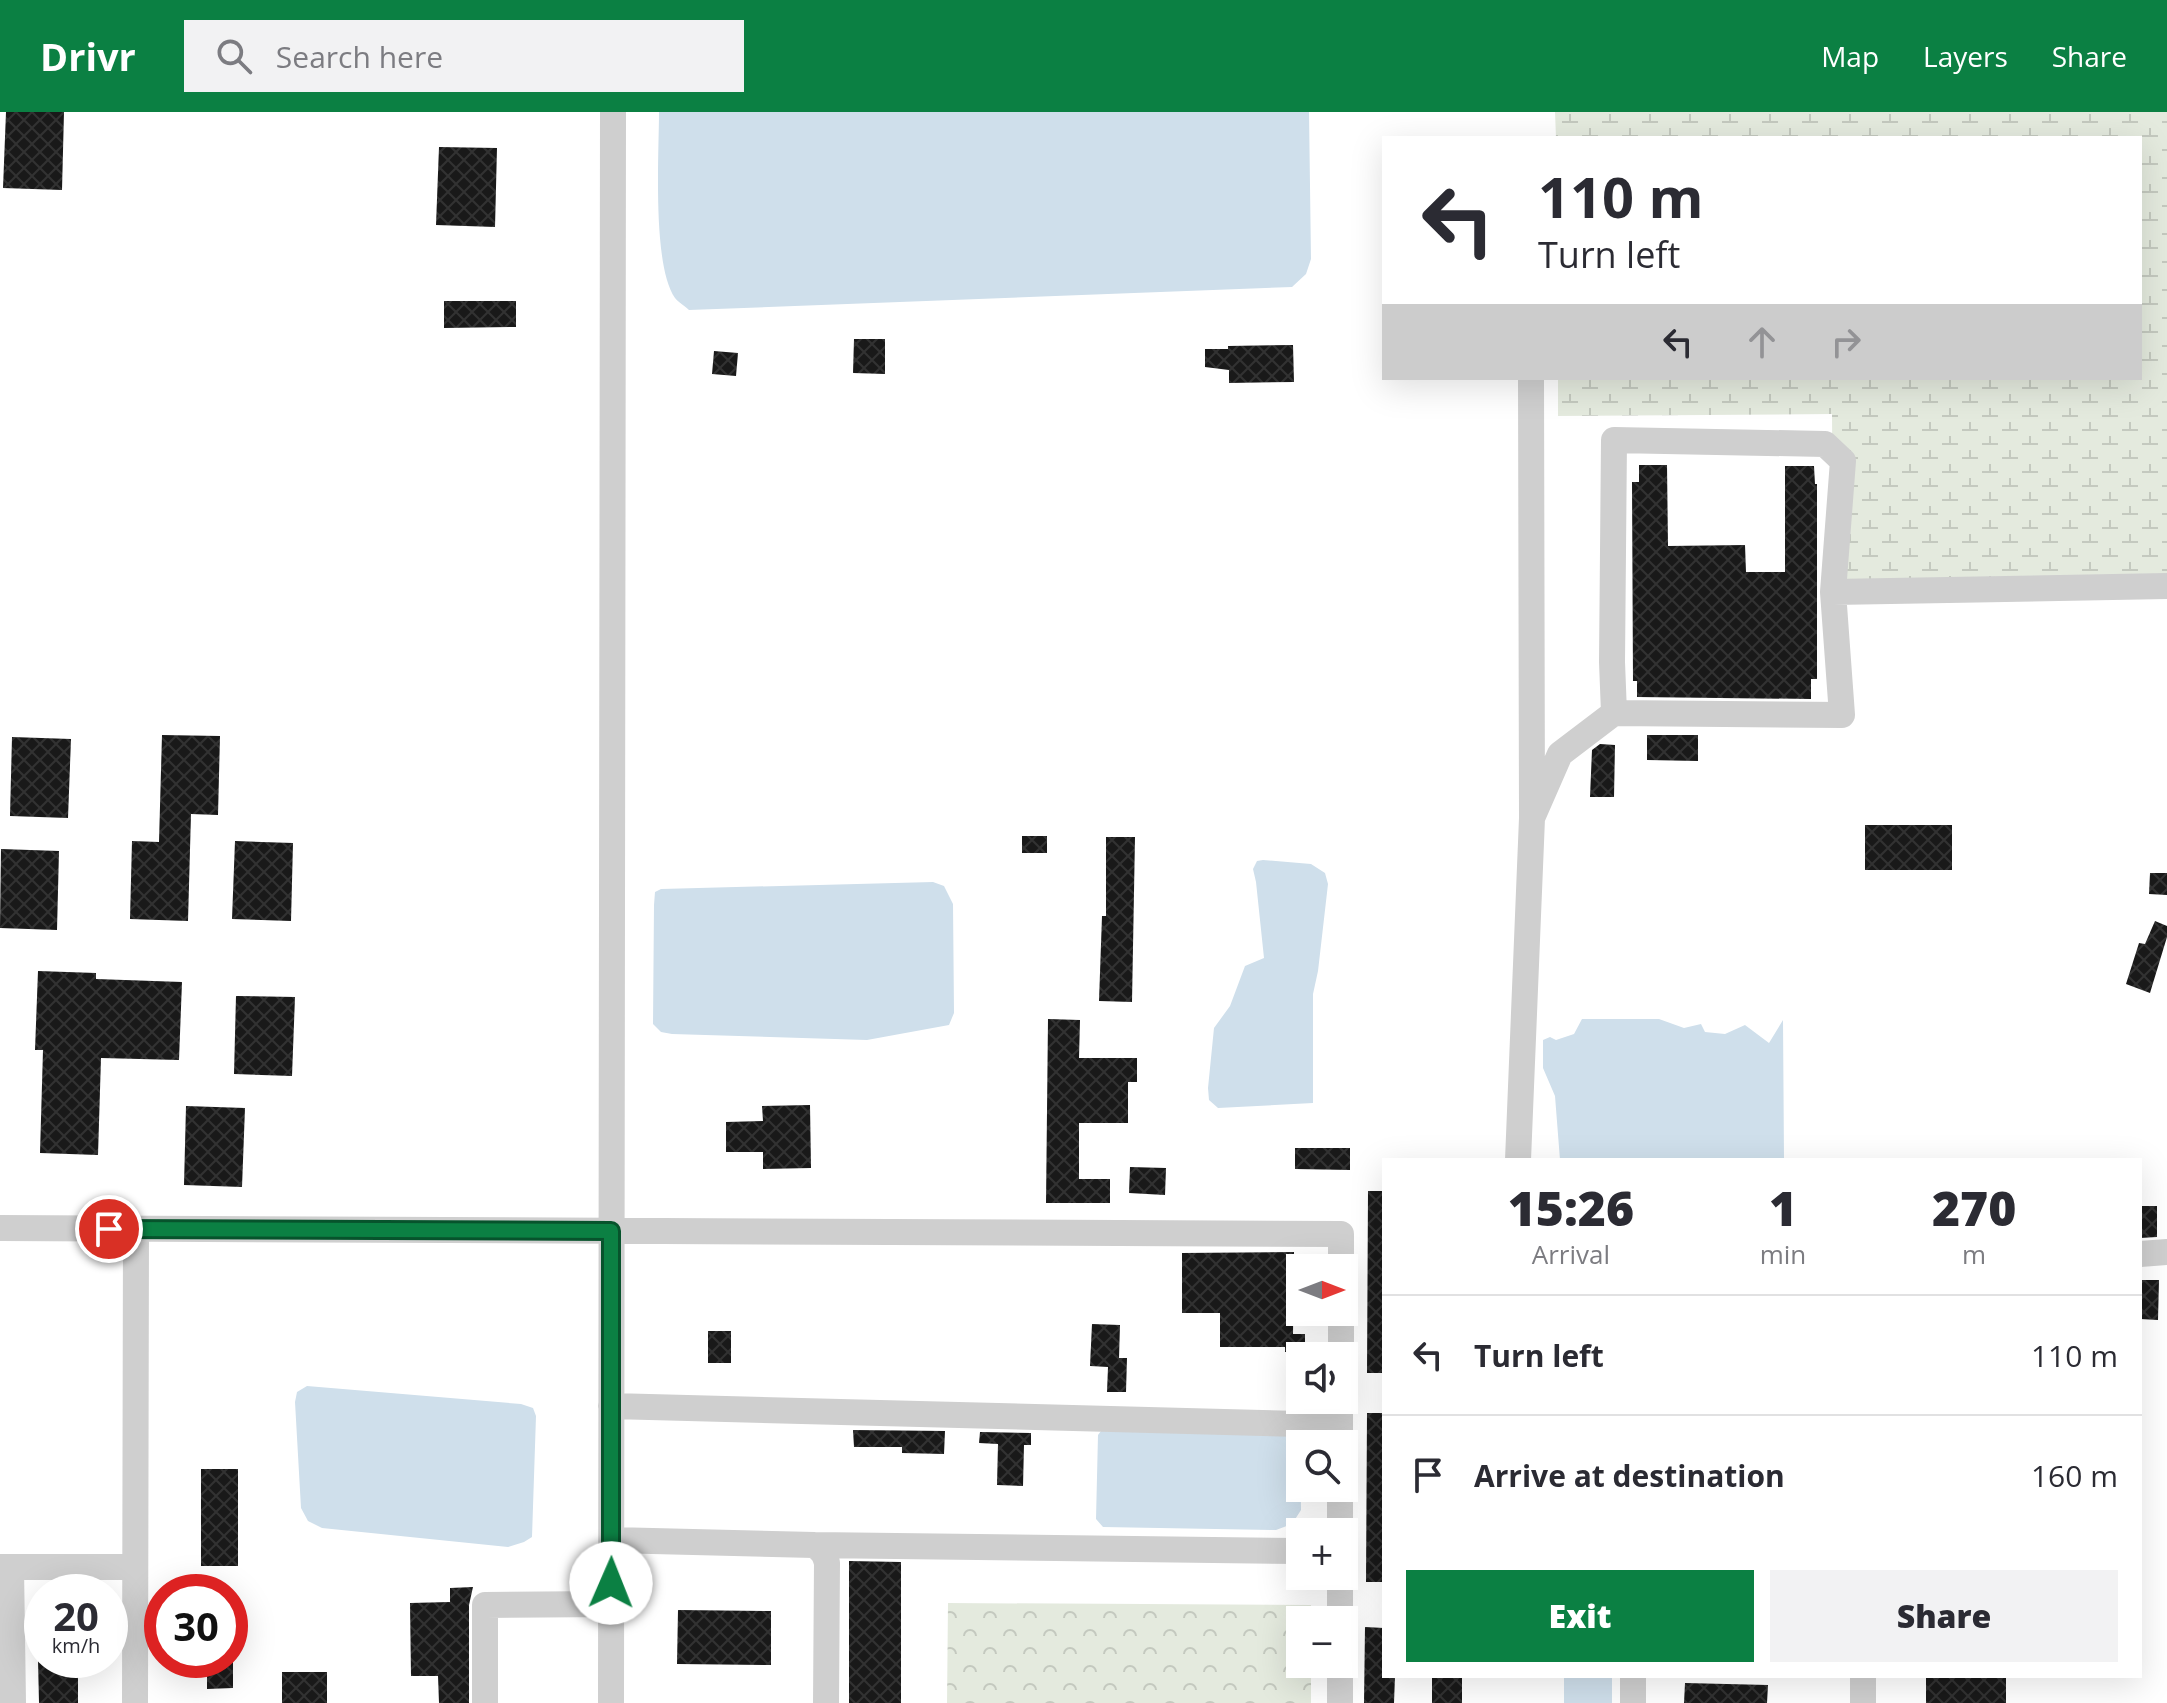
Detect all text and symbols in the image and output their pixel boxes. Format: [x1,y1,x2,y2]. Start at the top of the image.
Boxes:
search box [184,20,744,92]
text: Drivr [40,30,136,82]
icon: search [212,34,256,78]
text: Search here [276,36,443,77]
text: Map [1821,37,1879,75]
text: Layers [1923,37,2008,75]
text: Share [2052,37,2127,75]
text: 110 m [1538,158,1704,234]
icon: left [1406,168,1510,272]
text: Turn left [1538,230,1680,279]
icon: left [1656,320,1700,364]
icon: ahead [1740,320,1784,364]
icon: right [1824,320,1868,364]
text: 15:26 [1508,1175,1634,1240]
text: 1 [1769,1175,1797,1240]
text: 270 [1932,1175,2016,1240]
pin [75,1195,143,1263]
icon: arrive [87,1207,131,1251]
text: Arrival [1532,1236,1610,1272]
text: min [1760,1236,1806,1272]
text: m [1962,1236,1986,1272]
north arrow [1286,1254,1358,1326]
map controls [1286,1254,1358,1678]
icon: left [1406,1333,1450,1377]
text: Turn left [1474,1335,1604,1376]
text: 110 m [2031,1335,2118,1376]
button: sound [1286,1342,1358,1414]
button: search [1286,1430,1358,1502]
icon: arrive [1406,1453,1450,1497]
text: Arrive at destination [1474,1455,1785,1496]
text: 160 m [2031,1455,2118,1496]
button: + [1286,1518,1358,1590]
position arrow [569,1541,653,1625]
button: Exit [1406,1570,1754,1662]
button: Share [1770,1570,2118,1662]
speed limit sign: 30 [144,1574,248,1678]
text: 20 [53,1588,99,1643]
button: − [1286,1606,1358,1678]
text: km/h [52,1632,100,1659]

